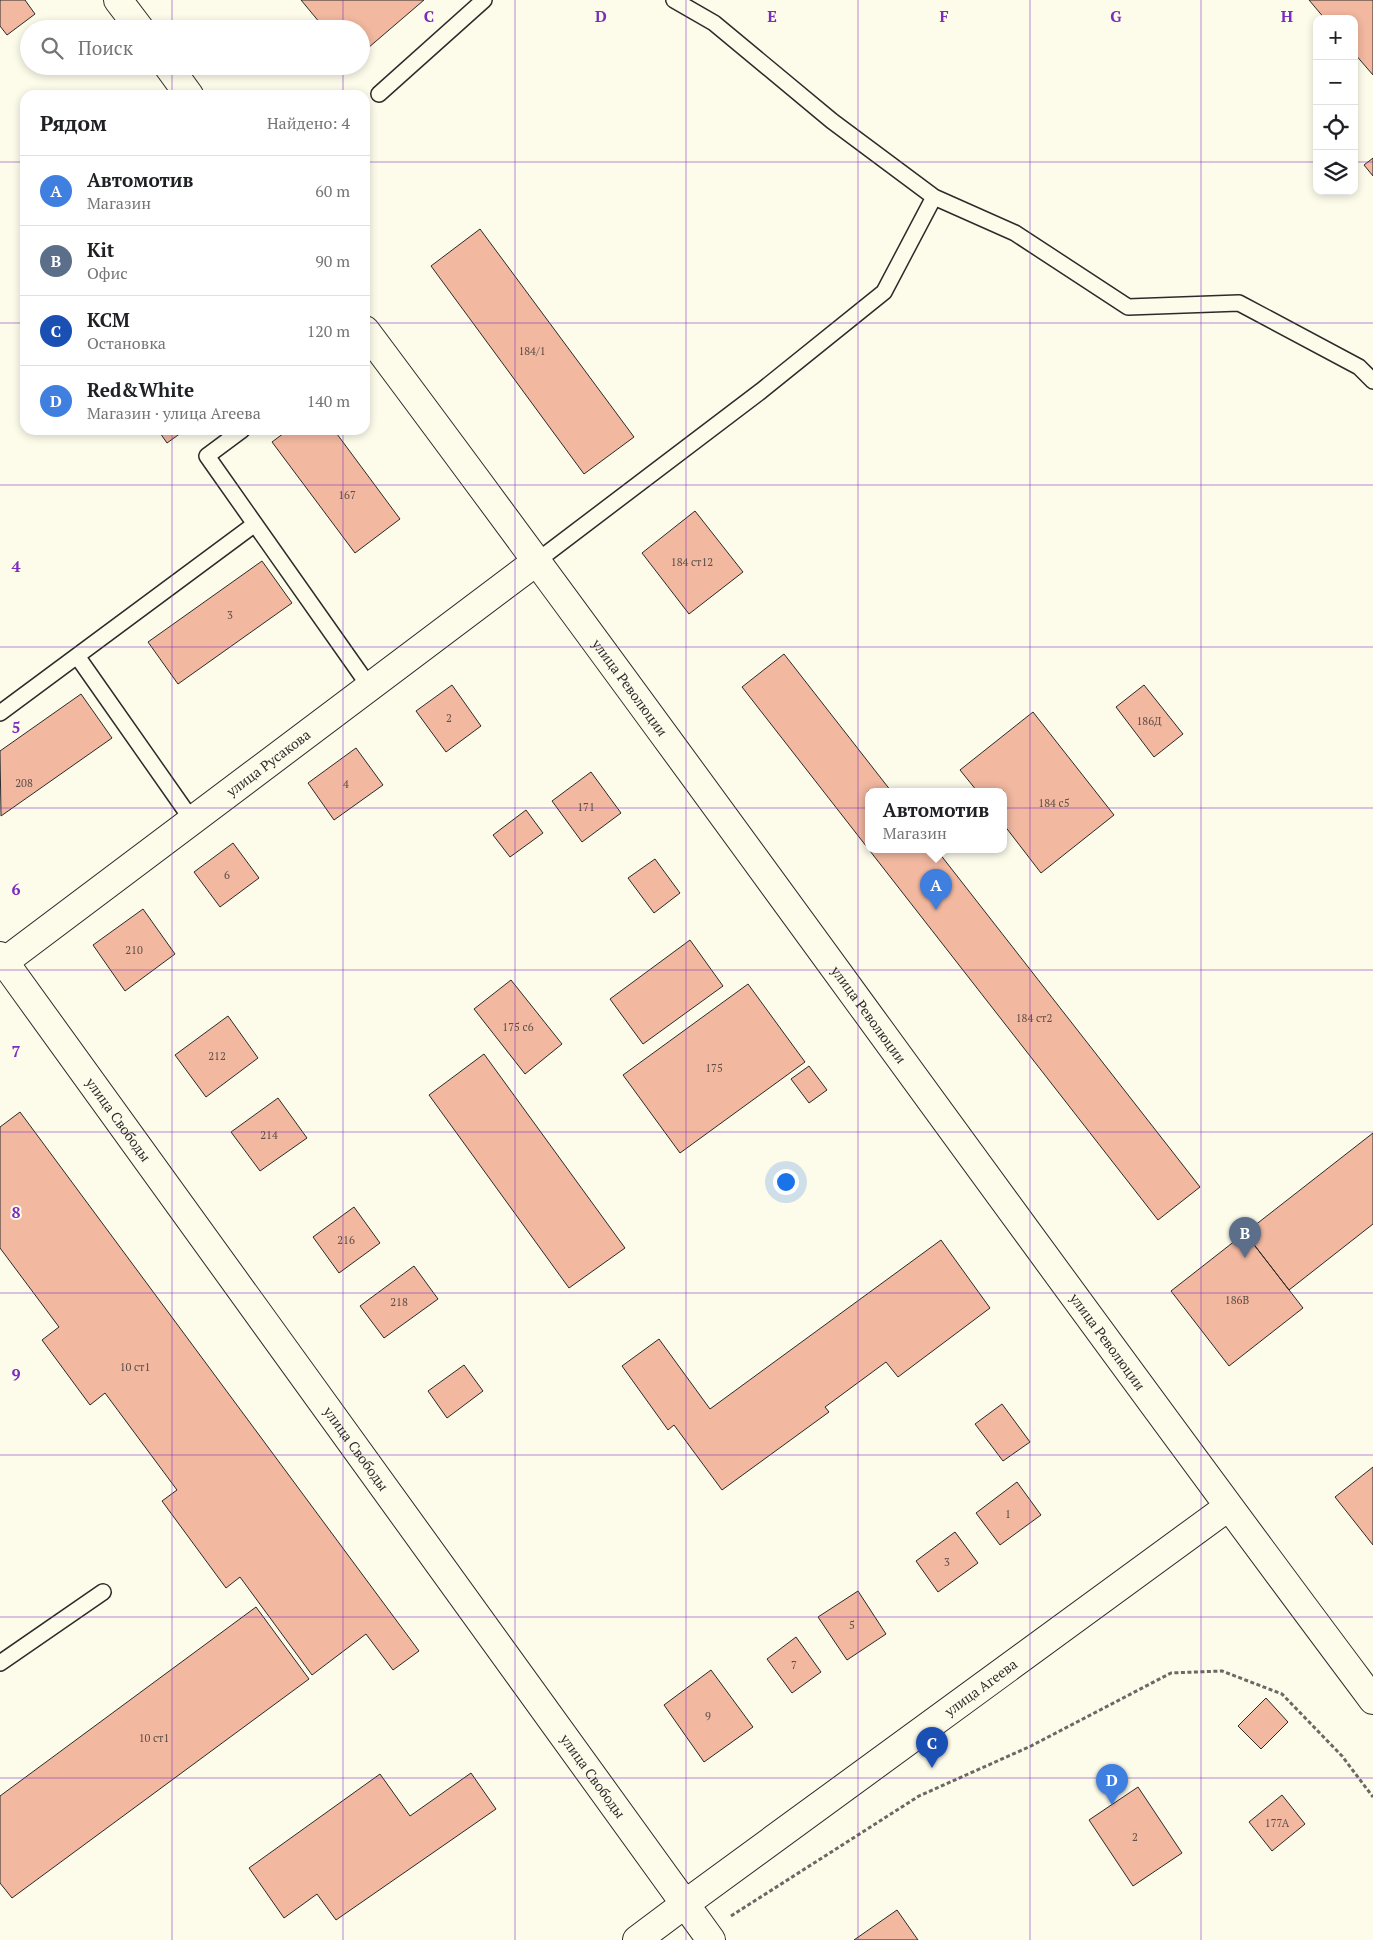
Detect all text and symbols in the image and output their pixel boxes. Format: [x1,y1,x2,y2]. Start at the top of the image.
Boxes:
text: C [424,5,434,27]
text: D [595,5,607,27]
text: E [767,5,777,27]
text: F [939,5,949,27]
text: G [1110,5,1122,27]
text: H [1281,5,1293,27]
map controls [1313,15,1358,195]
button: + [1313,15,1358,60]
search box [20,20,370,75]
icon: search [38,34,66,62]
text: Поиск [78,35,133,60]
button: − [1313,60,1358,105]
button: locate [1313,105,1358,150]
text: Рядом [40,109,107,137]
text: Найдено: 4 [267,112,350,134]
button: layers [1313,150,1358,195]
text: Автомотив [87,167,193,192]
text: A [50,180,62,202]
text: 60 m [315,180,350,202]
text: Магазин [87,192,151,214]
text: Kit [87,237,114,262]
text: B [51,250,61,272]
text: 90 m [315,250,350,272]
text: Офис [87,262,128,284]
text: КСМ [87,307,130,332]
text: C [51,320,61,342]
text: 120 m [307,320,350,342]
text: Остановка [87,332,166,354]
house number: 184/1 [518,344,546,358]
text: Red&White [87,377,194,402]
text: D [50,390,62,412]
text: 140 m [307,390,350,412]
text: Магазин · улица Агеева [87,402,261,424]
house number: 167 [338,488,356,502]
text: 4 [11,555,21,577]
house number: 184 ст12 [671,555,713,569]
house number: 3 [227,608,233,622]
street label: улица Революции [587,634,672,740]
house number: 2 [446,711,452,725]
house number: 186Д [1136,714,1162,728]
text: 5 [11,716,21,738]
street label: улица Русакова [222,725,314,801]
house number: 208 [15,776,33,790]
house number: 4 [343,777,349,791]
popup [865,788,1007,853]
house number: 184 с5 [1038,796,1070,810]
text: Автомотив [883,797,989,822]
house number: 171 [577,800,595,814]
text: Магазин [883,822,947,844]
house number: 6 [224,868,230,882]
pin: A [920,869,952,910]
text: 6 [11,878,21,900]
house number: 210 [125,943,143,957]
street label: улица Революции [826,961,911,1067]
house number: 184 ст2 [1016,1011,1052,1025]
house number: 175 с6 [502,1020,534,1034]
text: 7 [11,1040,21,1062]
house number: 212 [208,1049,226,1063]
house number: 175 [705,1061,723,1075]
street label: улица Свободы [81,1073,156,1165]
house number: 214 [260,1128,278,1142]
your location [773,1169,799,1195]
text: 8 [11,1201,21,1223]
pin: B [1229,1217,1261,1258]
house number: 216 [337,1233,355,1247]
street label: улица Революции [1065,1288,1150,1394]
house number: 186В [1225,1293,1249,1307]
house number: 218 [390,1295,408,1309]
house number: 10 ст1 [120,1360,150,1374]
text: 9 [11,1363,21,1385]
street label: улица Свободы [319,1402,393,1494]
house number: 1 [1005,1507,1011,1521]
house number: 3 [944,1555,950,1569]
house number: 5 [849,1618,855,1632]
street label: улица Агеева [940,1654,1021,1721]
house number: 7 [791,1658,797,1672]
house number: 9 [705,1709,711,1723]
pin: C [916,1727,948,1768]
street label: улица Свободы [556,1729,630,1822]
house number: 10 ст1 [139,1731,169,1745]
pin: D [1096,1764,1128,1805]
house number: 177А [1265,1816,1290,1830]
house number: 2 [1132,1830,1138,1844]

